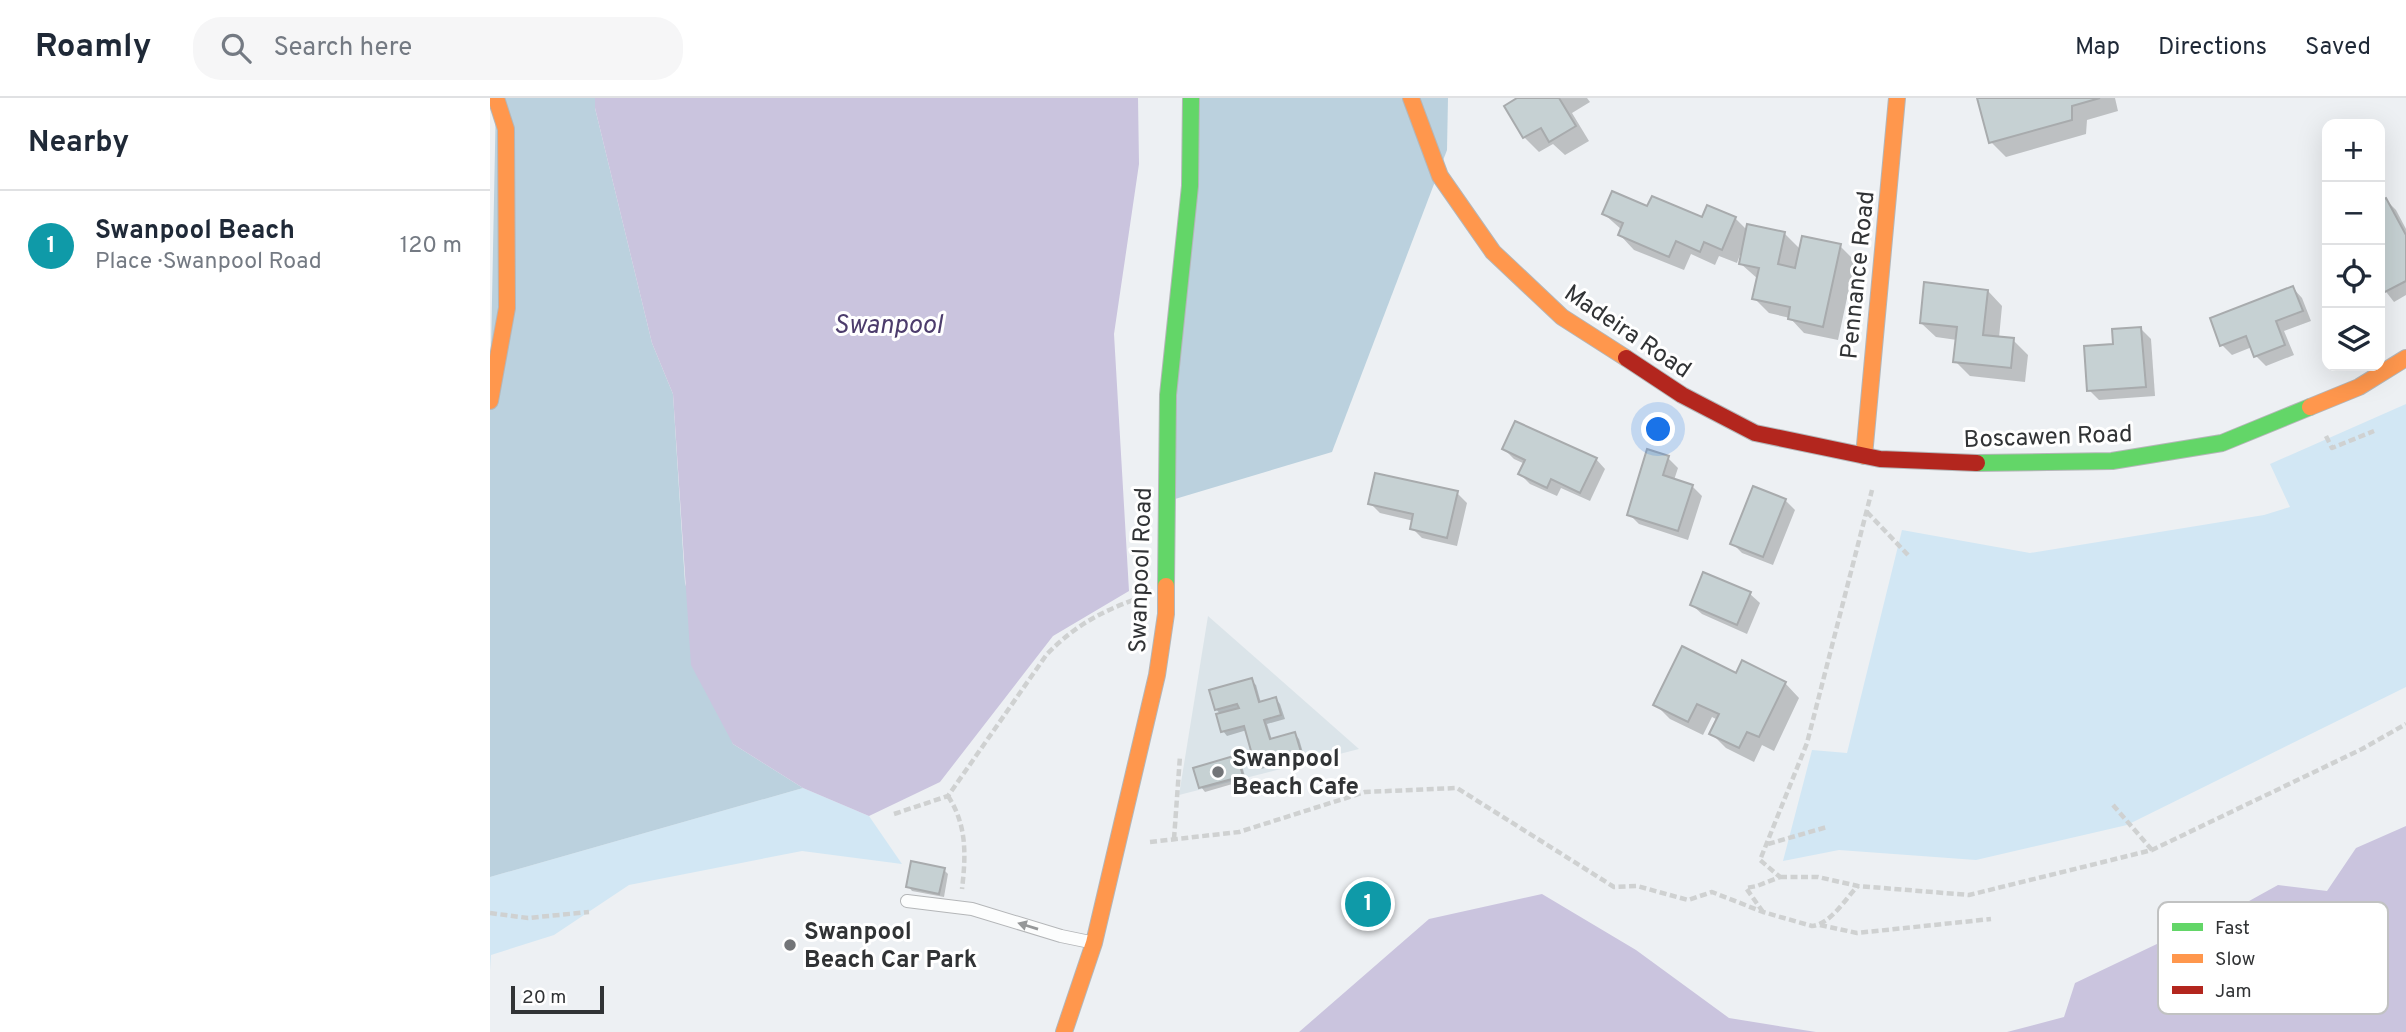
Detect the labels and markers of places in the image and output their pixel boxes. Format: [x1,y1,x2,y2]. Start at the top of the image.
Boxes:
place label: Swanpool Beach Cafe [1232,745,1359,803]
marker: Swanpool Beach Cafe [1210,764,1226,780]
pin: 1 [1345,878,1391,930]
place label: Swanpool Beach Car Park [804,918,977,976]
marker: Swanpool Beach Car Park [782,937,798,953]

